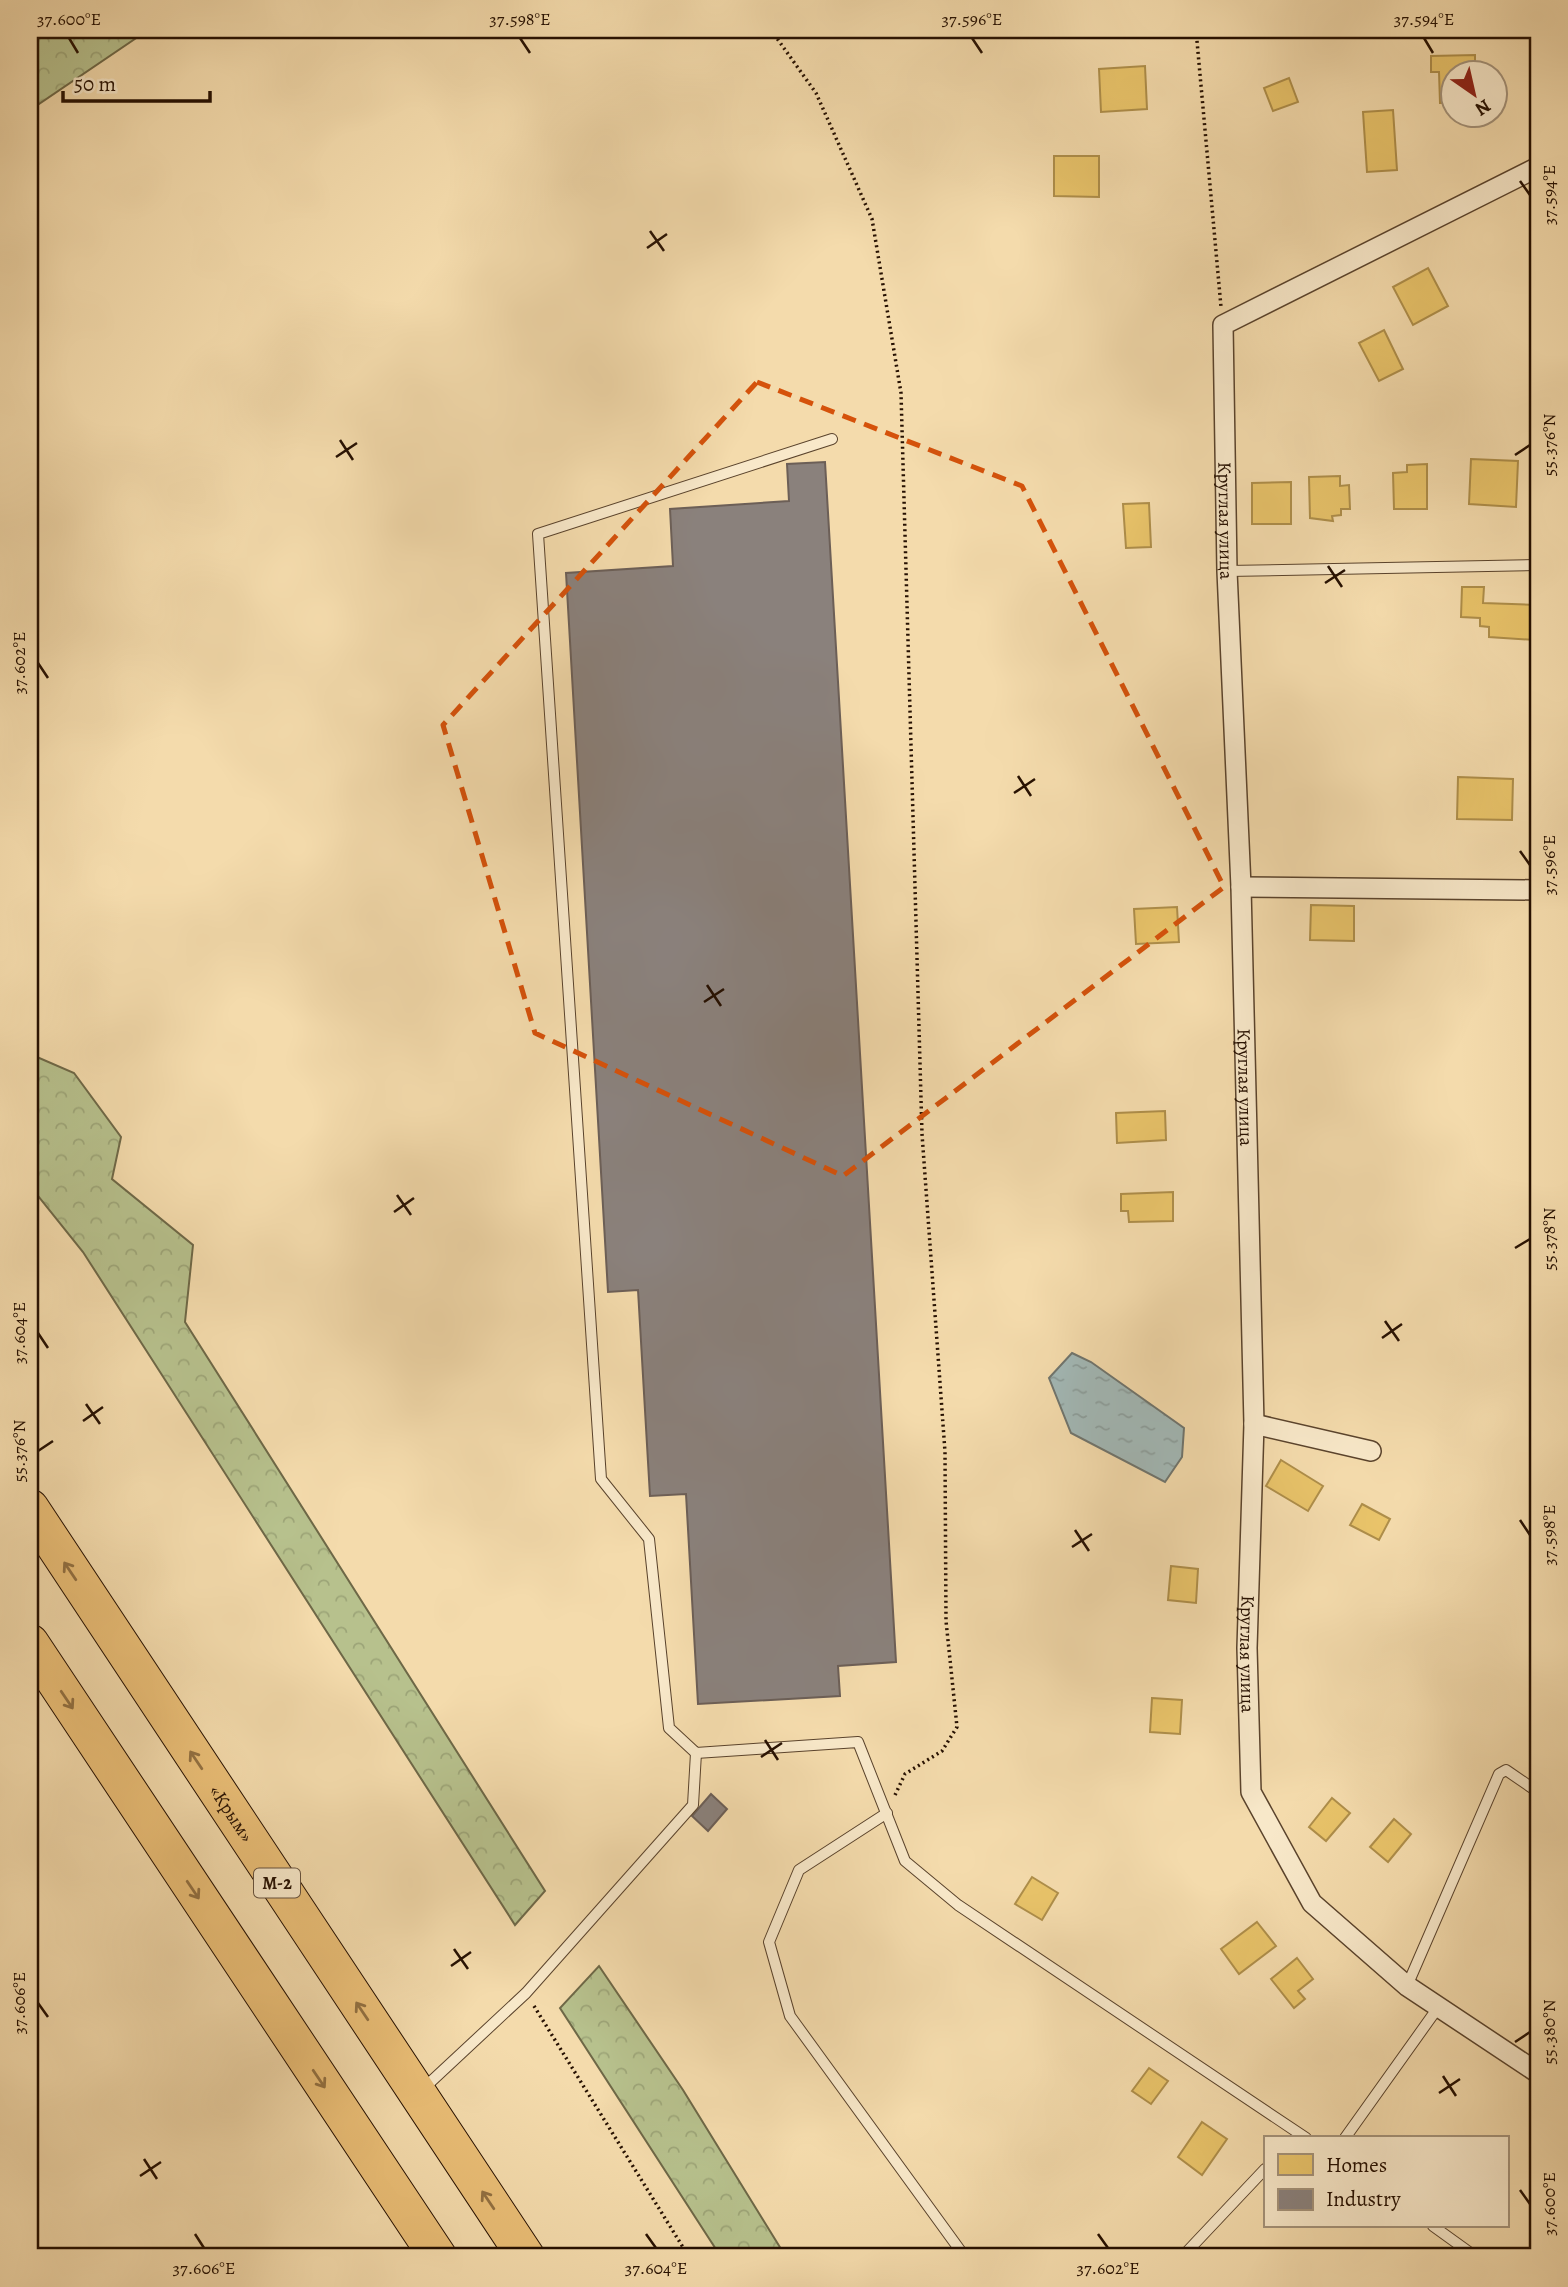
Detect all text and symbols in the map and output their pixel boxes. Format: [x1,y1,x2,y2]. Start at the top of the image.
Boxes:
text: 37.600°E [37,7,101,31]
text: 37.598°E [489,7,551,31]
text: 37.596°E [942,7,1002,31]
text: 37.594°E [1394,7,1454,31]
scale bar [63,60,210,104]
north arrow [1438,60,1508,130]
text: 50 m [74,70,116,98]
text: N [1470,93,1496,122]
text: 37.594°E [1537,165,1561,225]
text: 55.376°N [1537,414,1561,476]
street label: Круглая улица [1211,462,1239,580]
text: 37.602°E [7,631,31,695]
text: 37.596°E [1537,835,1561,895]
street label: Круглая улица [1230,1028,1259,1147]
text: 55.378°N [1537,1207,1561,1271]
text: 37.604°E [7,1302,31,1364]
text: 55.376°N [7,1420,31,1482]
text: 37.598°E [1537,1504,1561,1566]
one-way arrow [63,1561,77,1581]
street label: Круглая улица [1233,1595,1261,1713]
one-way arrow [60,1690,74,1710]
one-way arrow [188,1751,203,1770]
street label: «Крым» [203,1780,260,1847]
road number: М-2 [254,1868,300,1898]
one-way arrow [185,1880,200,1899]
text: 37.606°E [7,1972,31,2034]
text: 55.380°N [1537,1999,1561,2065]
one-way arrow [355,2002,369,2021]
one-way arrow [311,2069,326,2088]
legend [1264,2136,1508,2228]
text: Homes [1326,2151,1387,2179]
text: 37.600°E [1537,2172,1561,2236]
text: Industry [1326,2185,1401,2213]
one-way arrow [481,2191,495,2211]
text: 37.606°E [173,2256,235,2280]
text: 37.604°E [625,2256,687,2280]
text: 37.602°E [1076,2256,1140,2280]

